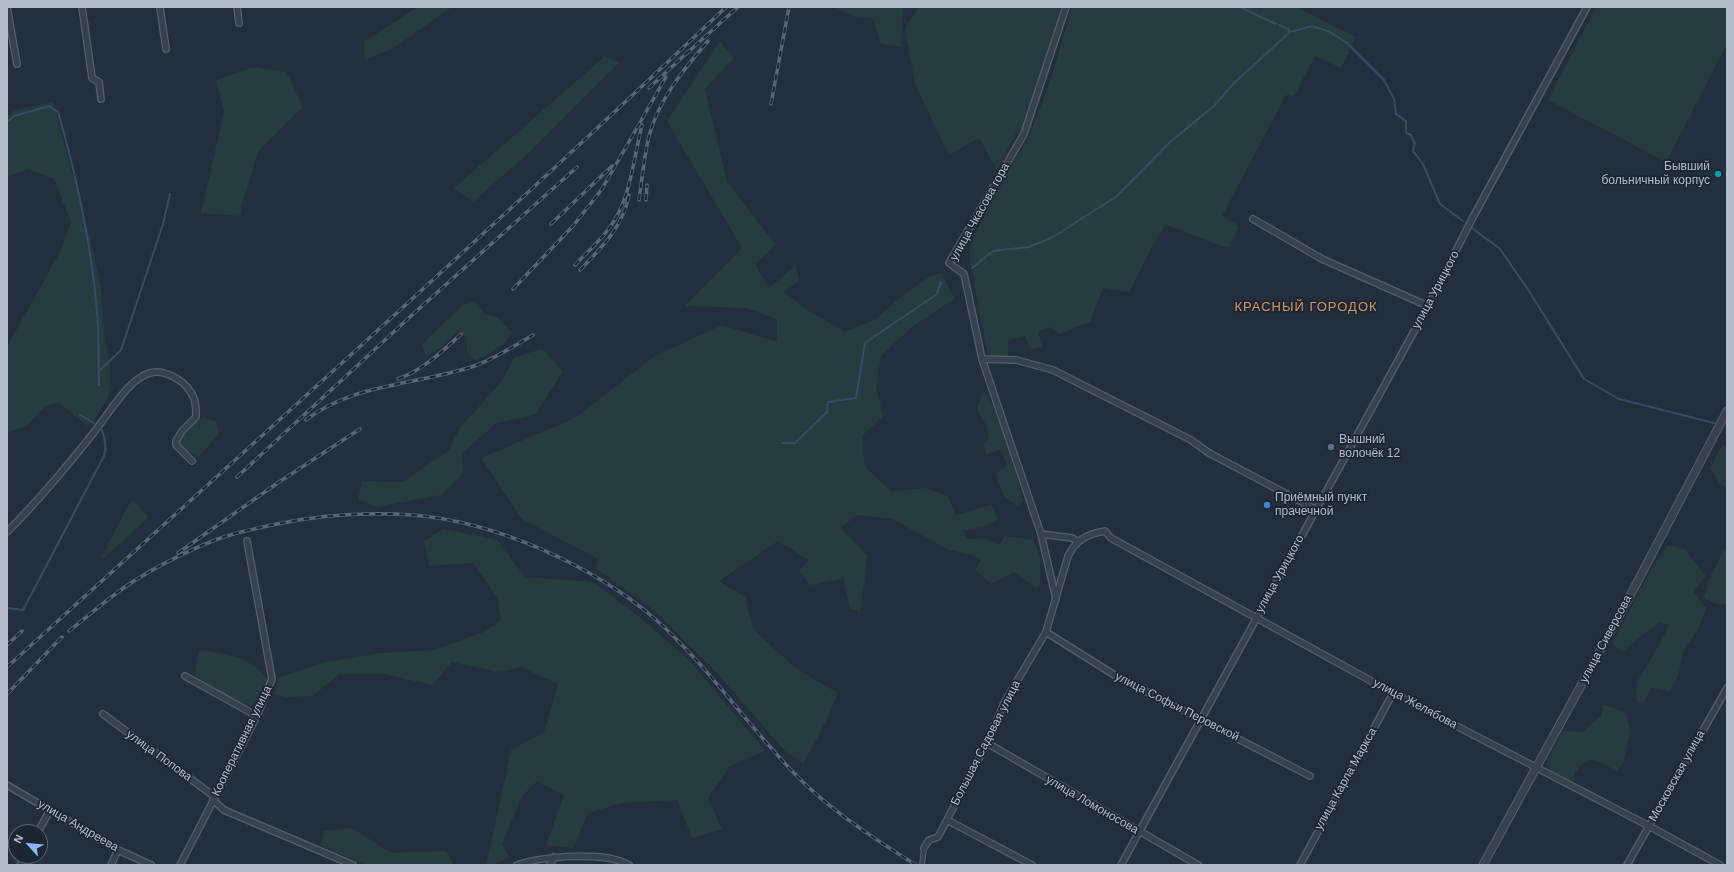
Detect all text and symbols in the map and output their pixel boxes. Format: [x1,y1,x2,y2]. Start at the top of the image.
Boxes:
place label: Бывший больничный корпус [1601,160,1710,188]
street label: улица Чкасова гора [947,161,1013,263]
marker: Бывший больничный корпус [1713,169,1723,179]
street label: улица Урицкого [1409,248,1463,332]
district label: КРАСНЫЙ ГОРОДОК [1234,299,1378,315]
place label: Вышний волочёк 12 [1339,433,1400,461]
marker: Вышний волочёк 12 [1326,442,1336,452]
place label: Приёмный пункт прачечной [1275,491,1367,519]
marker: Приёмный пункт прачечной [1262,500,1272,510]
street label: улица Урицкого [1253,533,1307,615]
street label: улица Сиверсова [1577,593,1635,685]
street label: улица Софьи Перовской [1112,669,1242,745]
street label: улица Желябова [1370,676,1460,732]
street label: Большая Садовая улица [948,678,1024,808]
street label: Кооперативная улица [209,683,275,799]
street label: улица Карла Маркса [1312,725,1380,833]
street label: улица Попова [123,727,195,785]
street label: Московская улица [1646,728,1708,824]
street label: улица Ломоносова [1043,773,1141,837]
street label: улица Андреева [35,797,121,855]
north arrow [8,824,48,864]
text: N [11,833,25,845]

